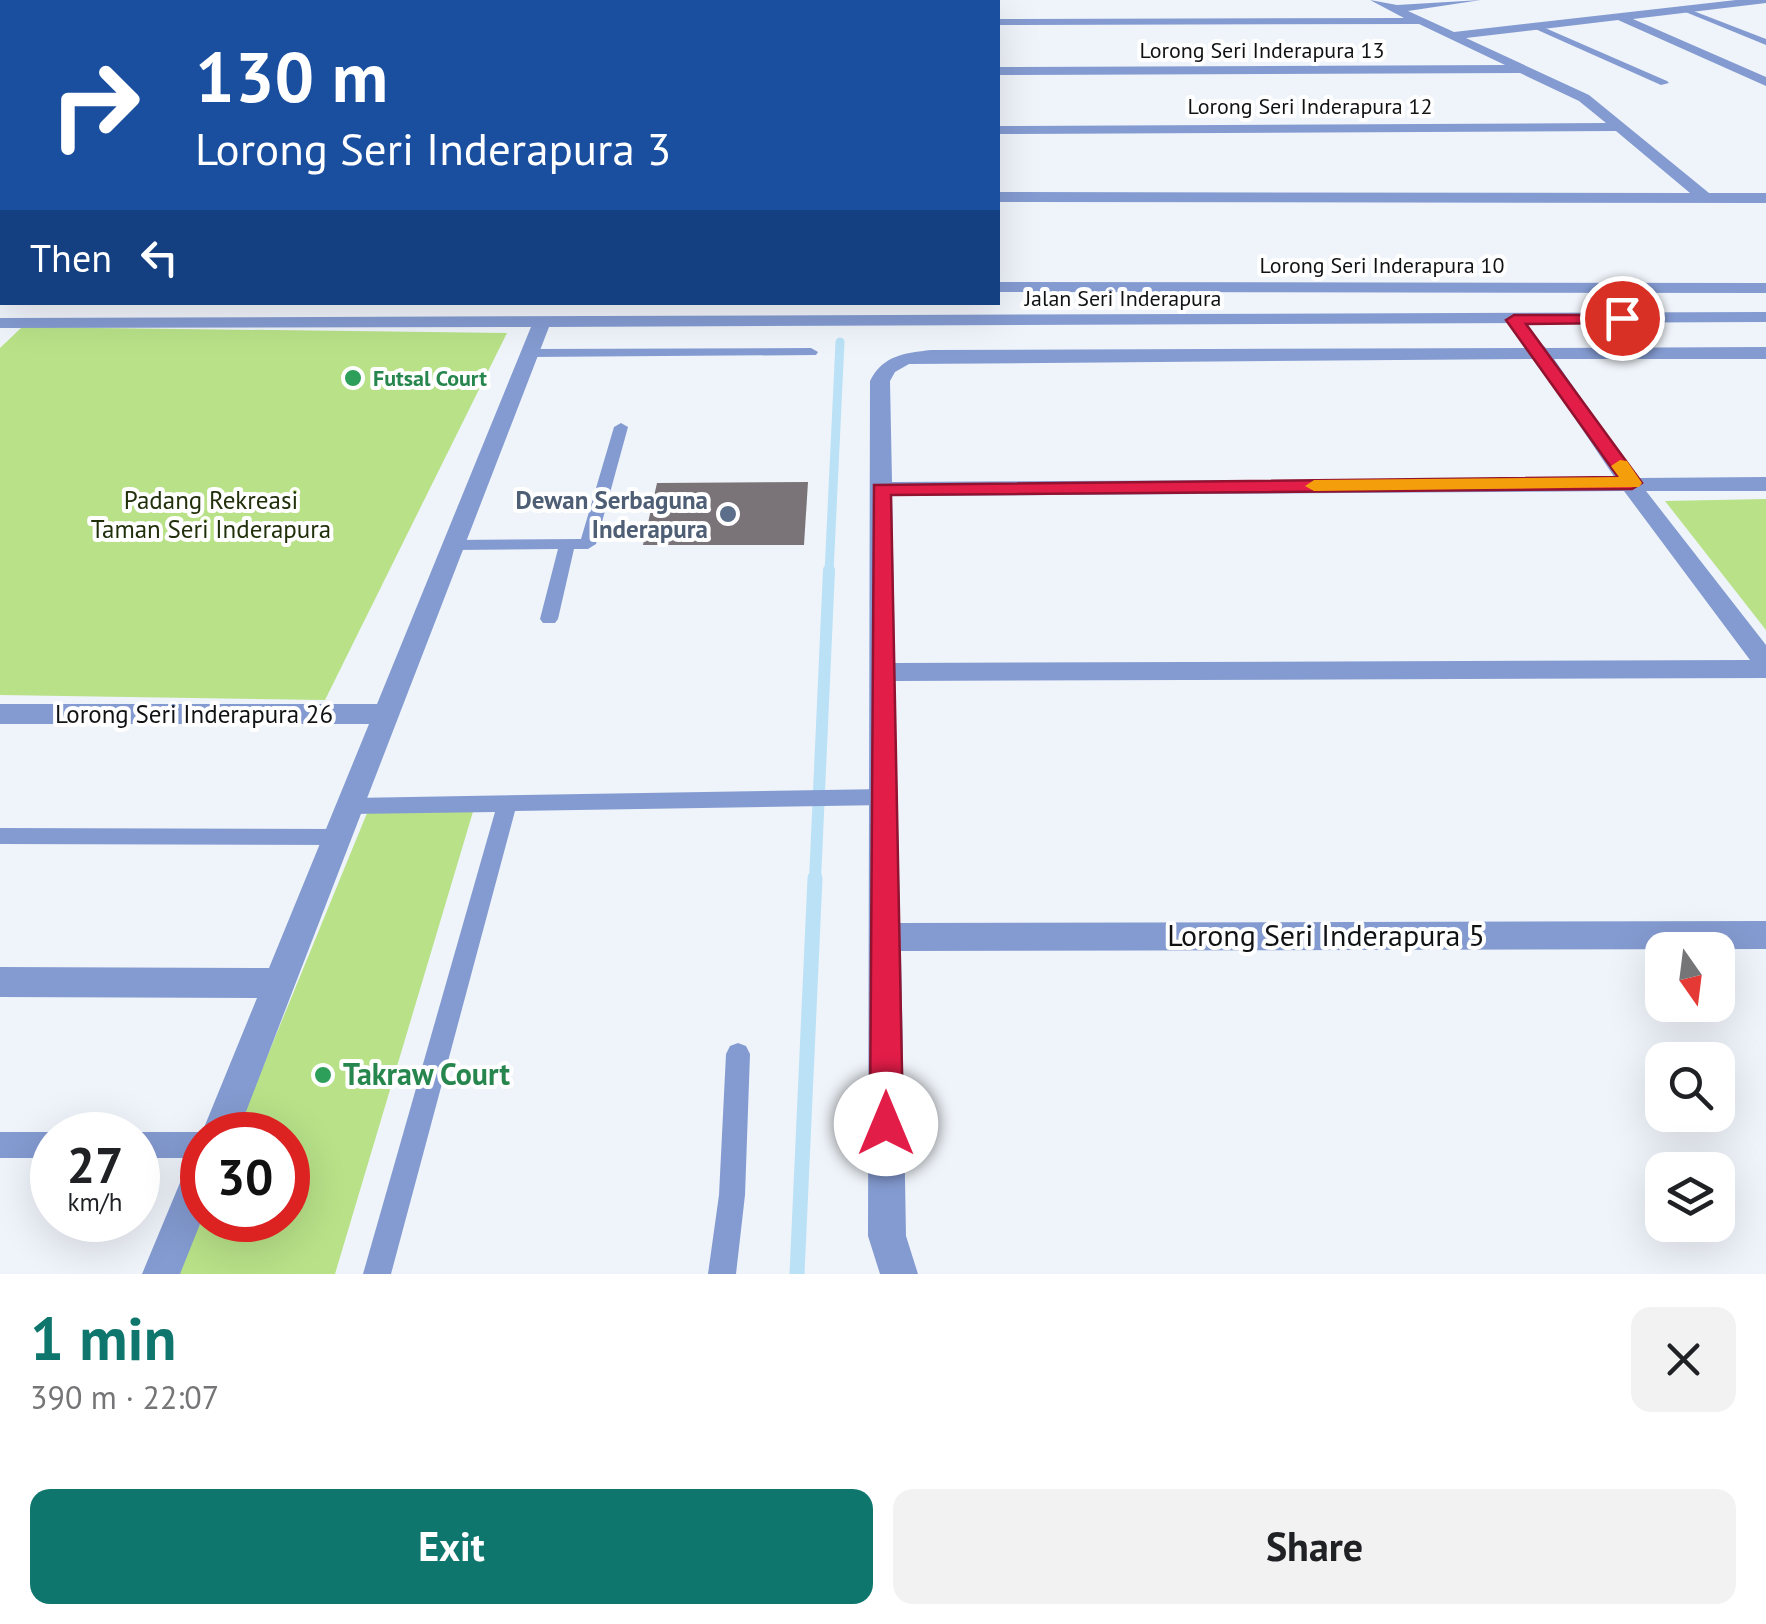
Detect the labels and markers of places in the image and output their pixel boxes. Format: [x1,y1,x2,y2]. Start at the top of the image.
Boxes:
pin [1580,276,1665,361]
place label: Futsal Court [373,364,487,392]
marker: Futsal Court [342,367,364,389]
place label: Dewan Serbaguna Inderapura [515,484,708,545]
marker: Dewan Serbaguna Inderapura [717,503,739,525]
place label: Takraw Court [343,1054,510,1093]
marker: Takraw Court [312,1064,334,1086]

